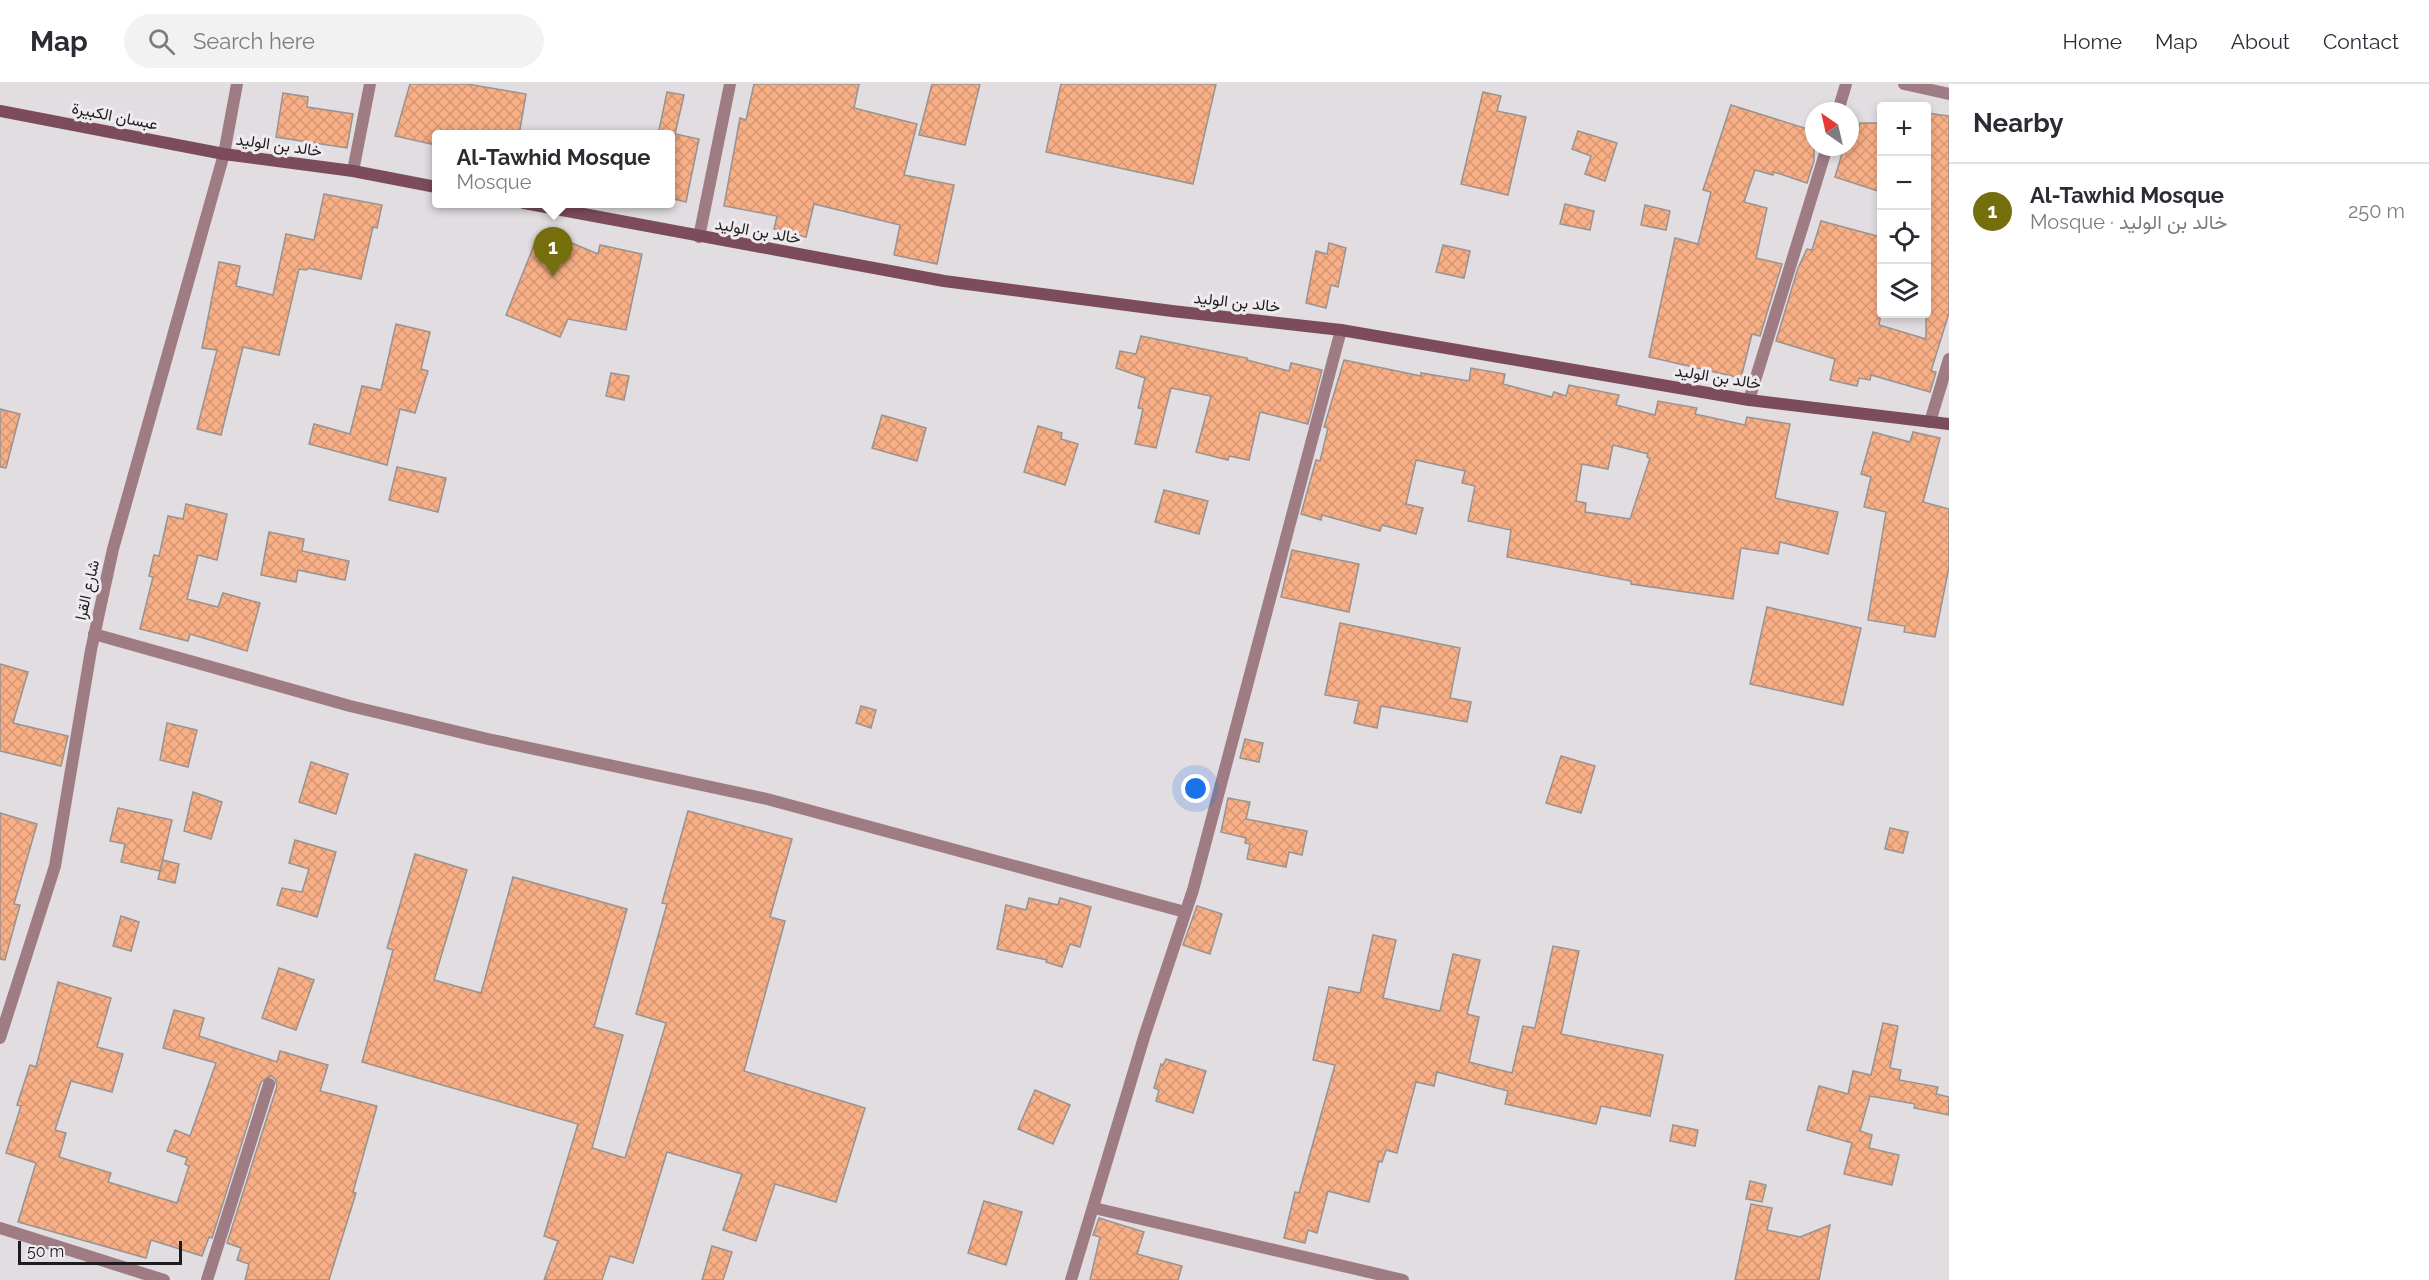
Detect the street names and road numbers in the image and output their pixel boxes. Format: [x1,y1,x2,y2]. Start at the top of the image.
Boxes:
street label: عبسان الكبيرة [70,98,160,135]
street label: خالد بن الوليد [235,130,324,161]
street label: خالد بن الوليد [713,214,803,249]
street label: خالد بن الوليد [1193,288,1281,317]
street label: خالد بن الوليد [1673,361,1763,394]
street label: شارع القرا [71,558,105,622]

